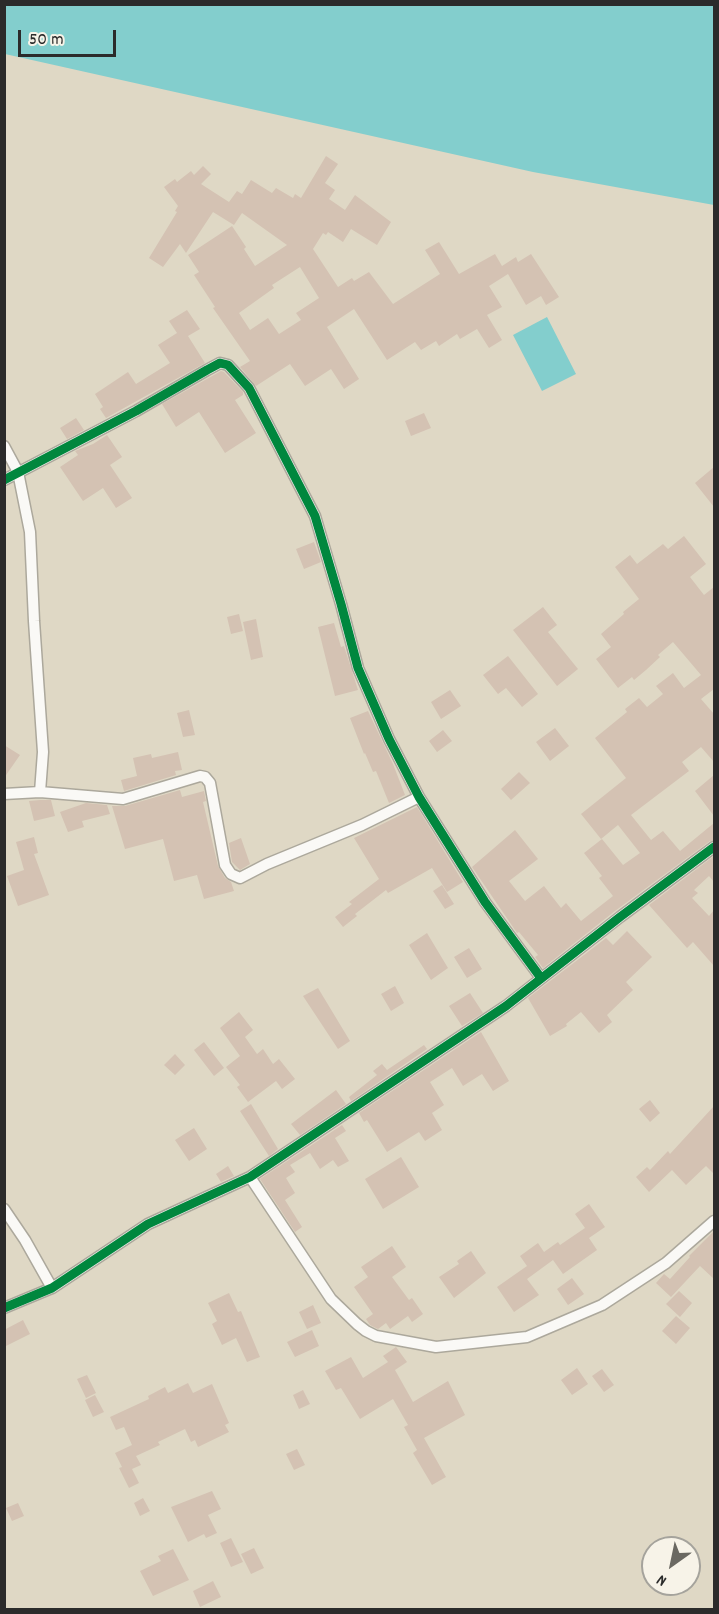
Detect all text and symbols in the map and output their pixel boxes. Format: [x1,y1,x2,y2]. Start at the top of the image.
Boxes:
scale bar [21,18,118,56]
text: 50 m [29,28,64,53]
north arrow [641,1536,701,1596]
text: N [652,1568,672,1592]

